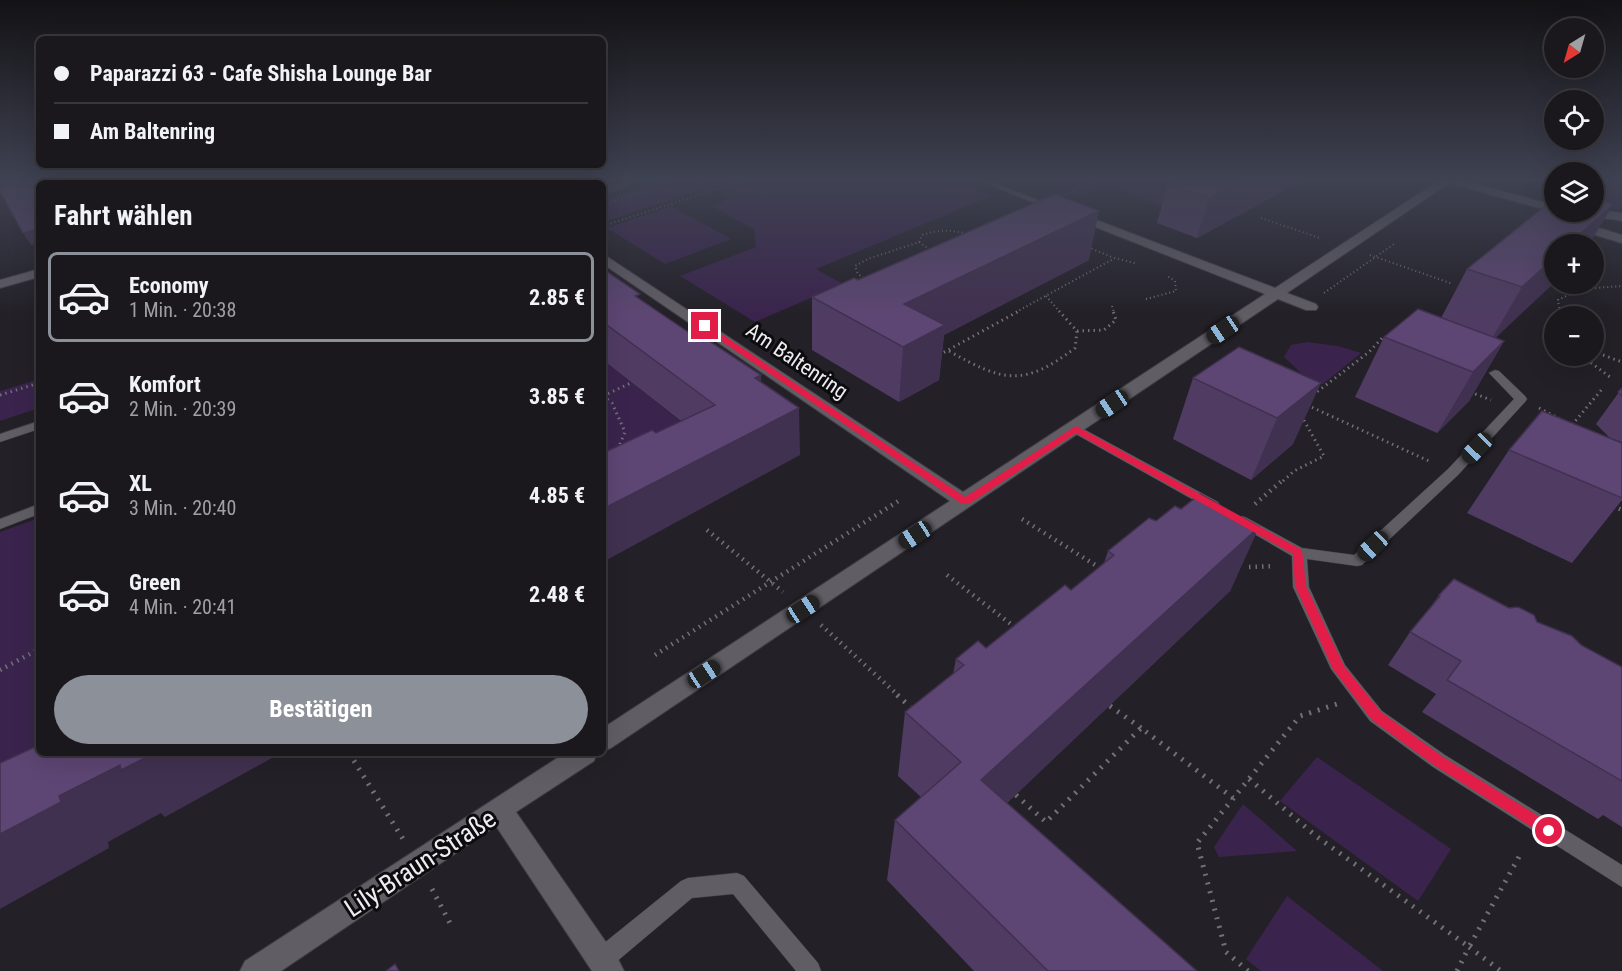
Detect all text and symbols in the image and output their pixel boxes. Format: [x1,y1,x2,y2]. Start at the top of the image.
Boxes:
north arrow [1544,18,1604,78]
map controls [1544,18,1604,366]
text: Paparazzi 63 - Cafe Shisha Lounge Bar [90,61,432,86]
button: locate [1544,90,1604,150]
text: Am Baltenring [90,119,215,144]
button: layers [1544,162,1604,222]
text: Fahrt wählen [54,200,193,232]
button: + [1544,234,1604,294]
icon: car [57,270,111,324]
text: Economy [129,273,209,298]
text: 2.85 € [529,285,585,310]
text: 1 Min. · 20:38 [129,298,236,322]
button: − [1544,306,1604,366]
route end [691,312,718,339]
car [1203,312,1243,348]
street label: Am Baltenring [742,318,852,404]
icon: car [57,369,111,423]
text: Komfort [129,372,201,397]
text: 3.85 € [529,384,585,409]
car [1092,386,1132,422]
text: 2 Min. · 20:39 [129,397,236,421]
car [1458,429,1496,467]
icon: car [57,468,111,522]
text: XL [129,471,152,496]
text: 4.85 € [529,483,585,508]
text: 3 Min. · 20:40 [129,496,236,520]
car [895,518,935,552]
car [1354,527,1392,565]
icon: car [57,567,111,621]
text: Green [129,570,181,595]
text: 2.48 € [529,582,585,607]
car [783,592,823,626]
text: 4 Min. · 20:41 [129,595,236,619]
car [684,657,724,691]
button: Bestätigen [54,675,588,744]
street label: Lily-Braun-Straße [339,803,501,923]
route start [1535,817,1562,844]

